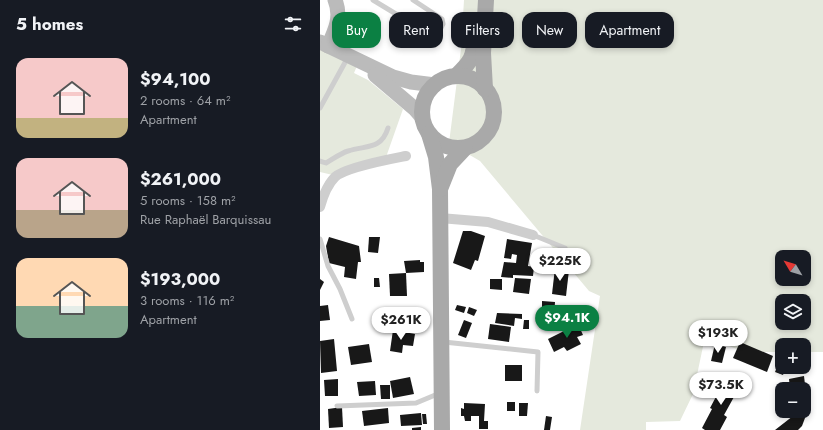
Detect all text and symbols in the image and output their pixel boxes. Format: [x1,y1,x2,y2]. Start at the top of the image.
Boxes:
text: 5 homes [16,12,83,36]
chip: Buy [332,12,381,48]
chip: Rent [389,12,443,48]
chip: Filters [451,12,514,48]
chip: New [522,12,577,48]
chip: Apartment [585,12,674,48]
icon: filters [282,13,304,35]
text: $94,100 [140,67,210,91]
icon: home [48,74,96,122]
text: 2 rooms · 64 m² [140,91,230,110]
text: Apartment [140,110,197,129]
text: $261,000 [140,167,221,191]
icon: home [48,174,96,222]
text: 5 rooms · 158 m² [140,191,236,210]
text: Rue Raphaël Barquissau [140,210,271,229]
pin: $225K [532,248,588,282]
north arrow [775,250,811,286]
map controls [775,250,811,418]
text: $225K [539,251,581,270]
text: $193,000 [140,267,220,291]
icon: home [48,274,96,322]
text: 3 rooms · 116 m² [140,291,234,310]
button: layers [775,294,811,330]
pin: $94.1K [534,305,600,339]
pin: $261K [373,307,429,341]
text: $94.1K [544,308,590,327]
text: Apartment [140,310,197,329]
text: $261K [380,310,422,329]
pin: $193K [690,320,746,354]
text: $193K [698,323,738,342]
button: + [775,338,811,374]
pin: $73.5K [688,372,754,406]
text: $73.5K [698,375,744,394]
button: − [775,382,811,418]

